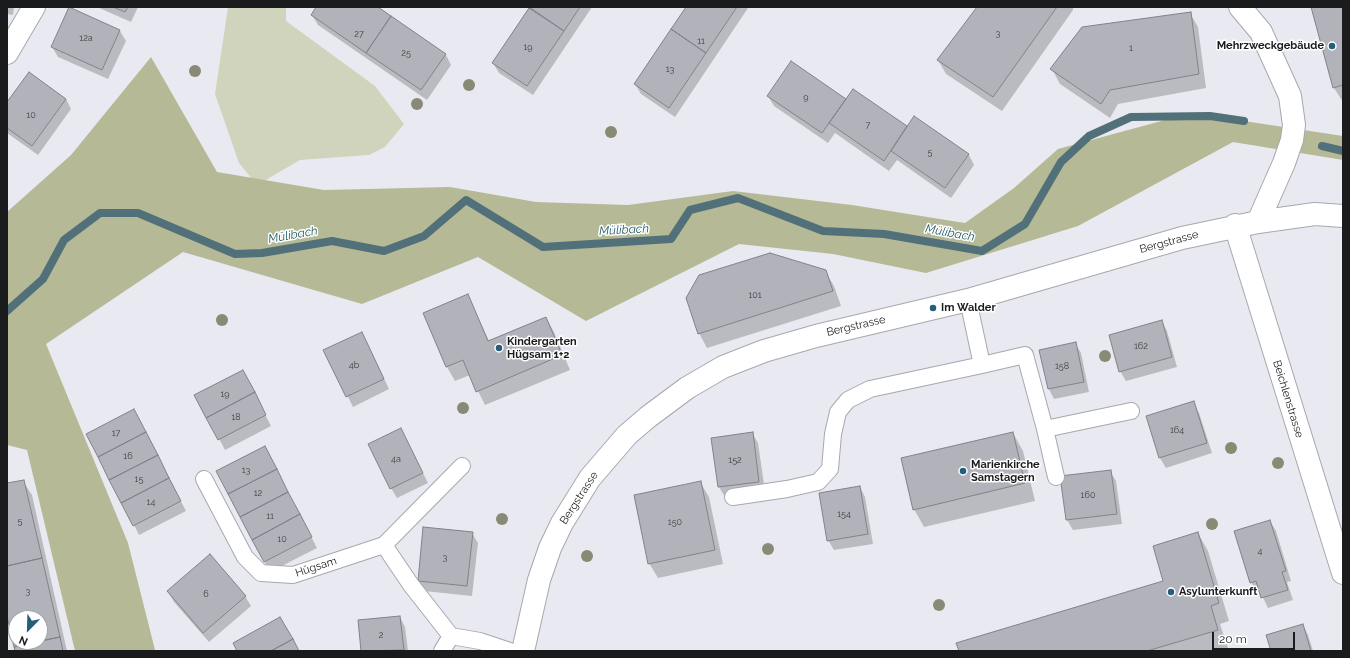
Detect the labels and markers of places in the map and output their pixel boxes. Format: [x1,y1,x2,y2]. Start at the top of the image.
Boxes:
place label: Mehrzweckgebäude [1217,39,1324,53]
marker: Mehrzweckgebäude [1327,41,1337,51]
place label: Im Walder [941,301,996,315]
marker: Im Walder [928,303,938,313]
place label: Kindergarten Hügsam 1+2 [507,335,577,361]
marker: Kindergarten Hügsam 1+2 [494,343,504,353]
place label: Marienkirche Samstagern [971,458,1040,484]
marker: Marienkirche Samstagern [958,466,968,476]
place label: Asylunterkunft [1179,585,1257,599]
marker: Asylunterkunft [1166,587,1176,597]

